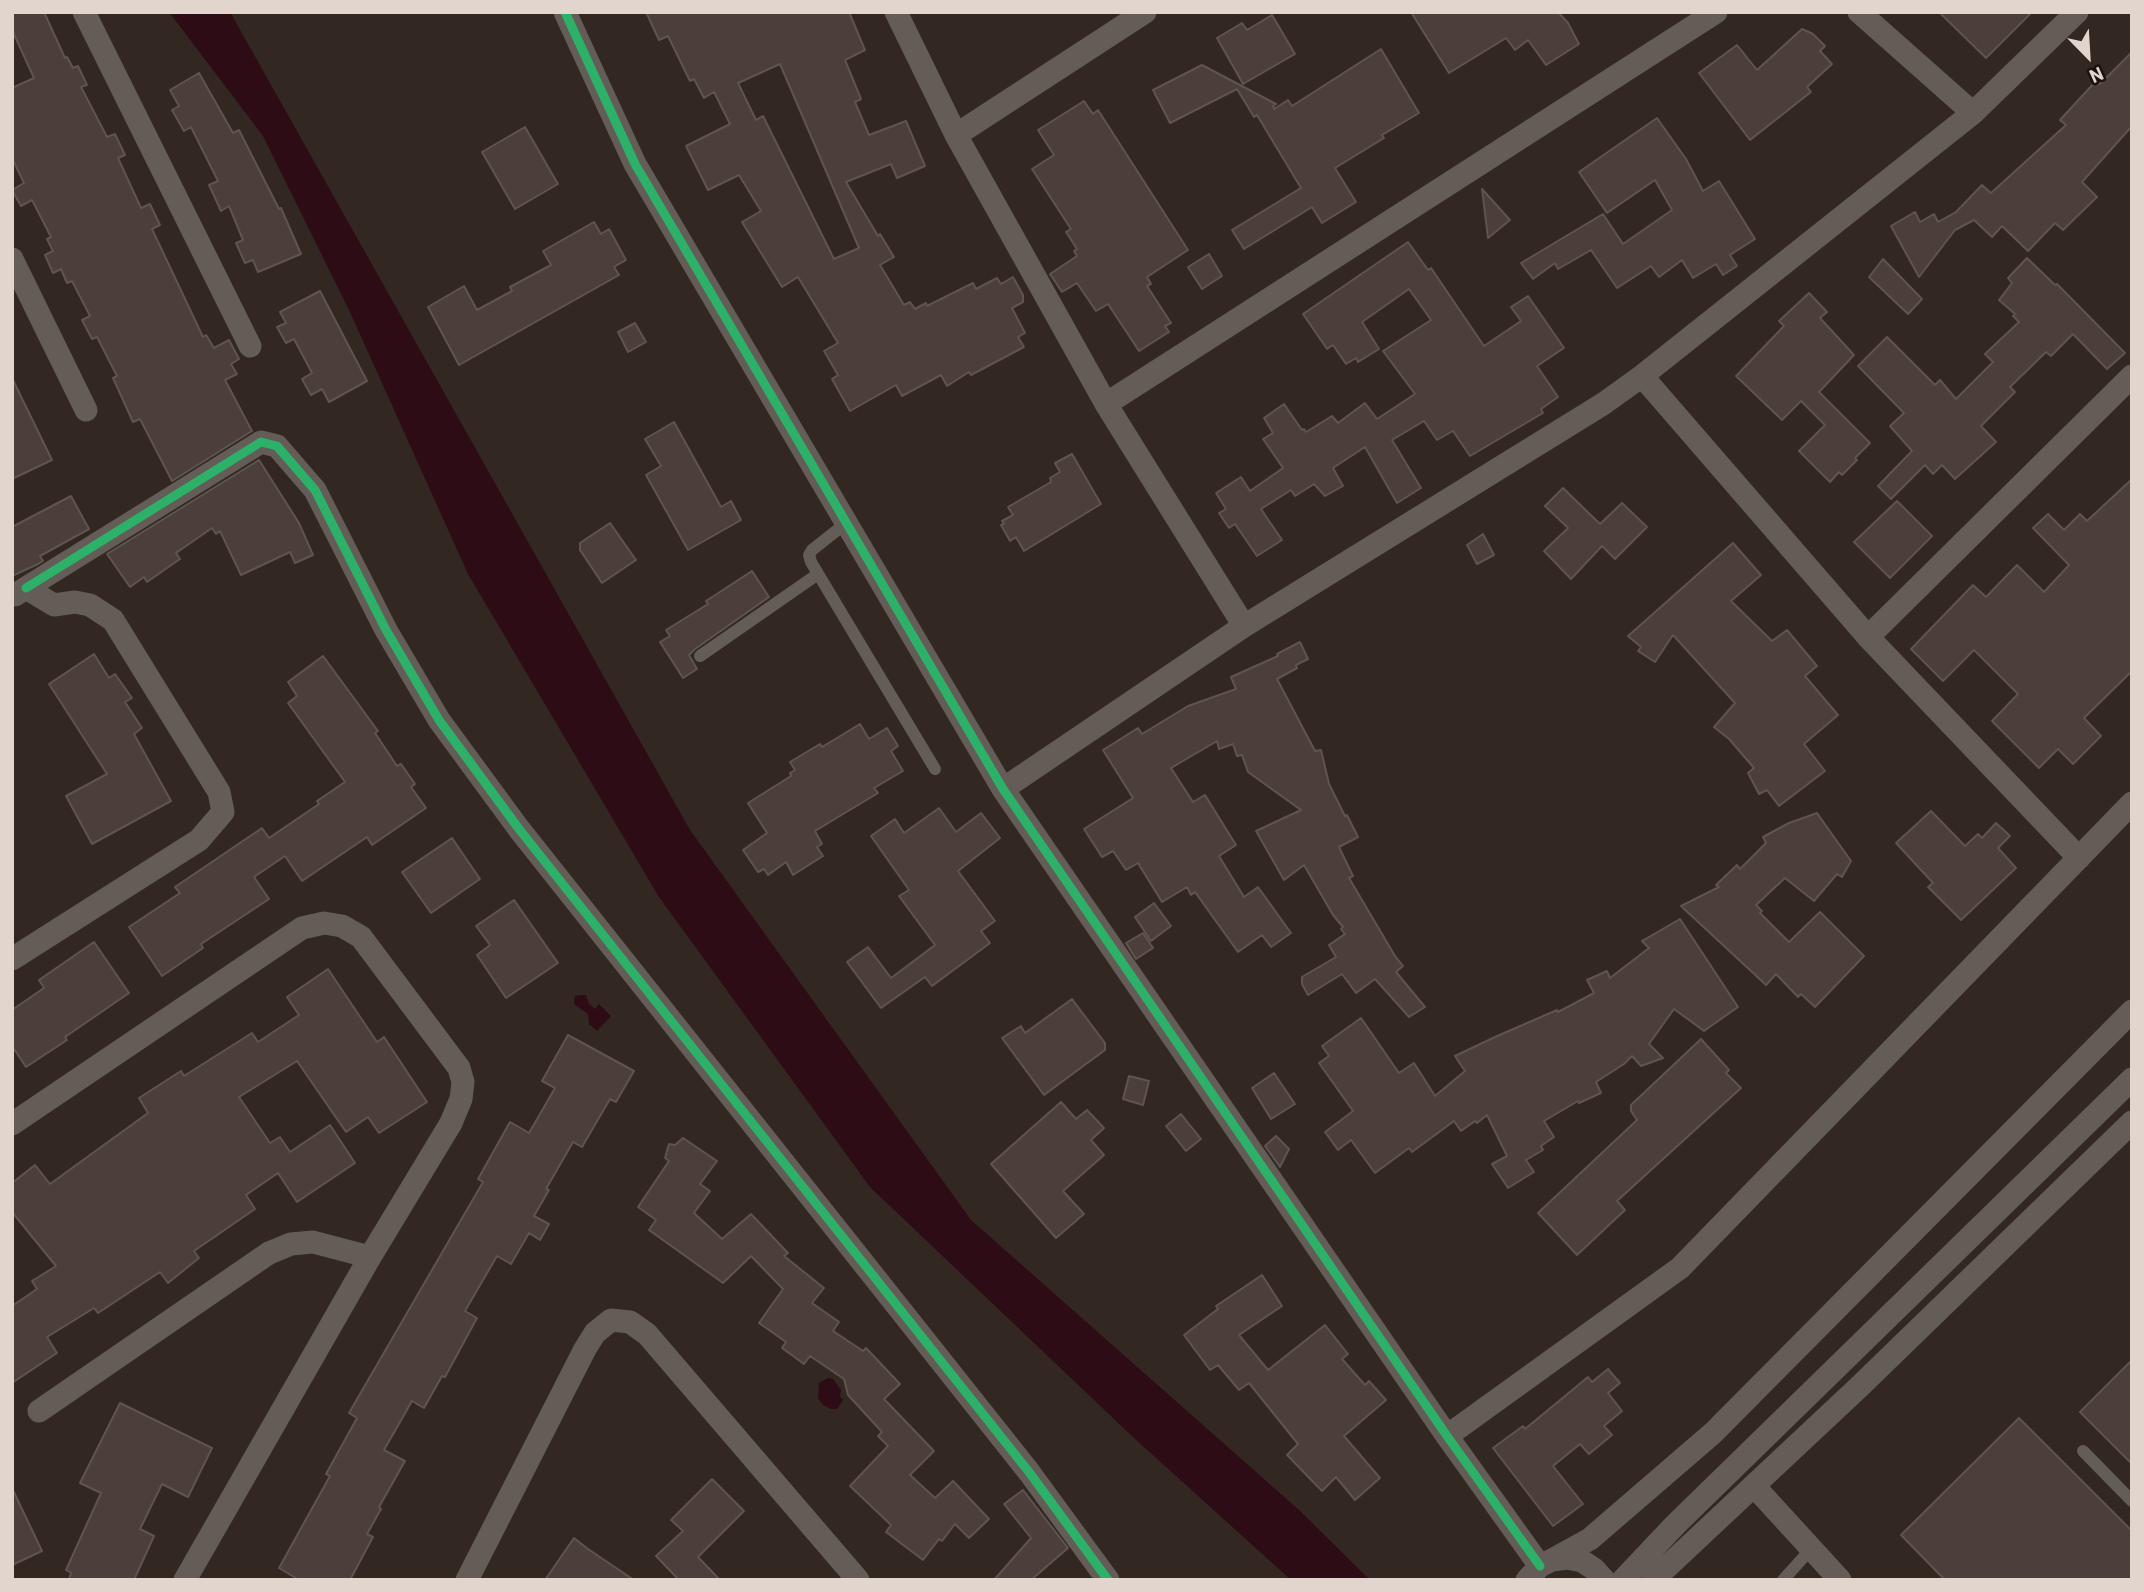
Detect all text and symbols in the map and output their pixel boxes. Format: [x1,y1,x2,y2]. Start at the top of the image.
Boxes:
north arrow [2053,21,2123,91]
text: N [2086,63,2107,89]

